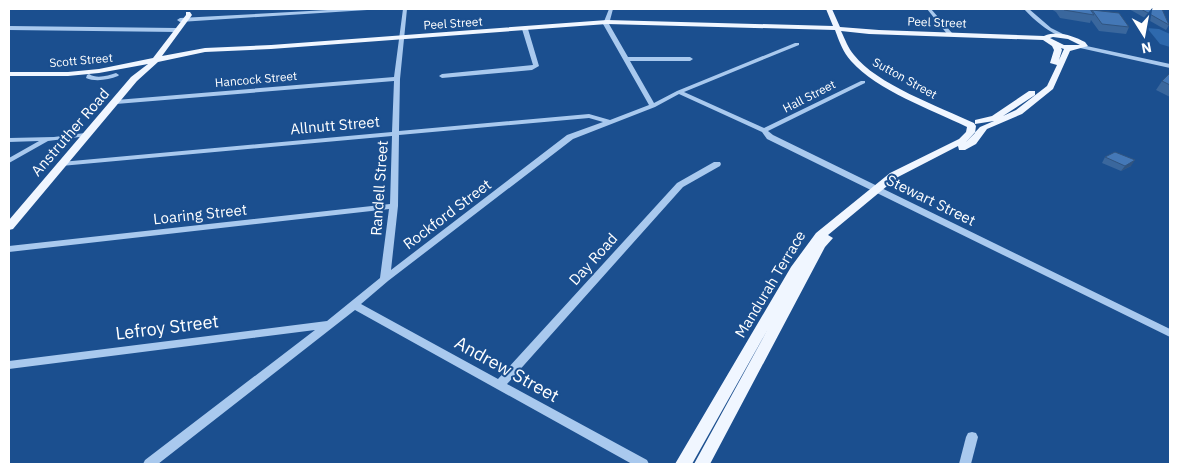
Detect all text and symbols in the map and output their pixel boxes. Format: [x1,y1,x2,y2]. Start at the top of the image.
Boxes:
north arrow [1119,10,1169,60]
street label: Peel Street [423,13,483,33]
street label: Peel Street [907,13,967,31]
text: N [1140,38,1153,58]
street label: Scott Street [49,50,113,70]
street label: Sutton Street [870,54,940,102]
street label: Hancock Street [214,68,298,90]
street label: Hall Street [780,76,838,116]
street label: Anstruther Road [27,84,113,180]
street label: Allnutt Street [289,112,381,138]
street label: Randell Street [366,140,392,236]
street label: Stewart Street [883,170,979,230]
street label: Rockford Street [399,175,495,253]
street label: Loaring Street [152,200,248,228]
street label: Mandurah Terrace [730,227,810,341]
street label: Day Road [565,229,621,289]
street label: Lefroy Street [114,309,220,345]
street label: Andrew Street [451,331,563,407]

